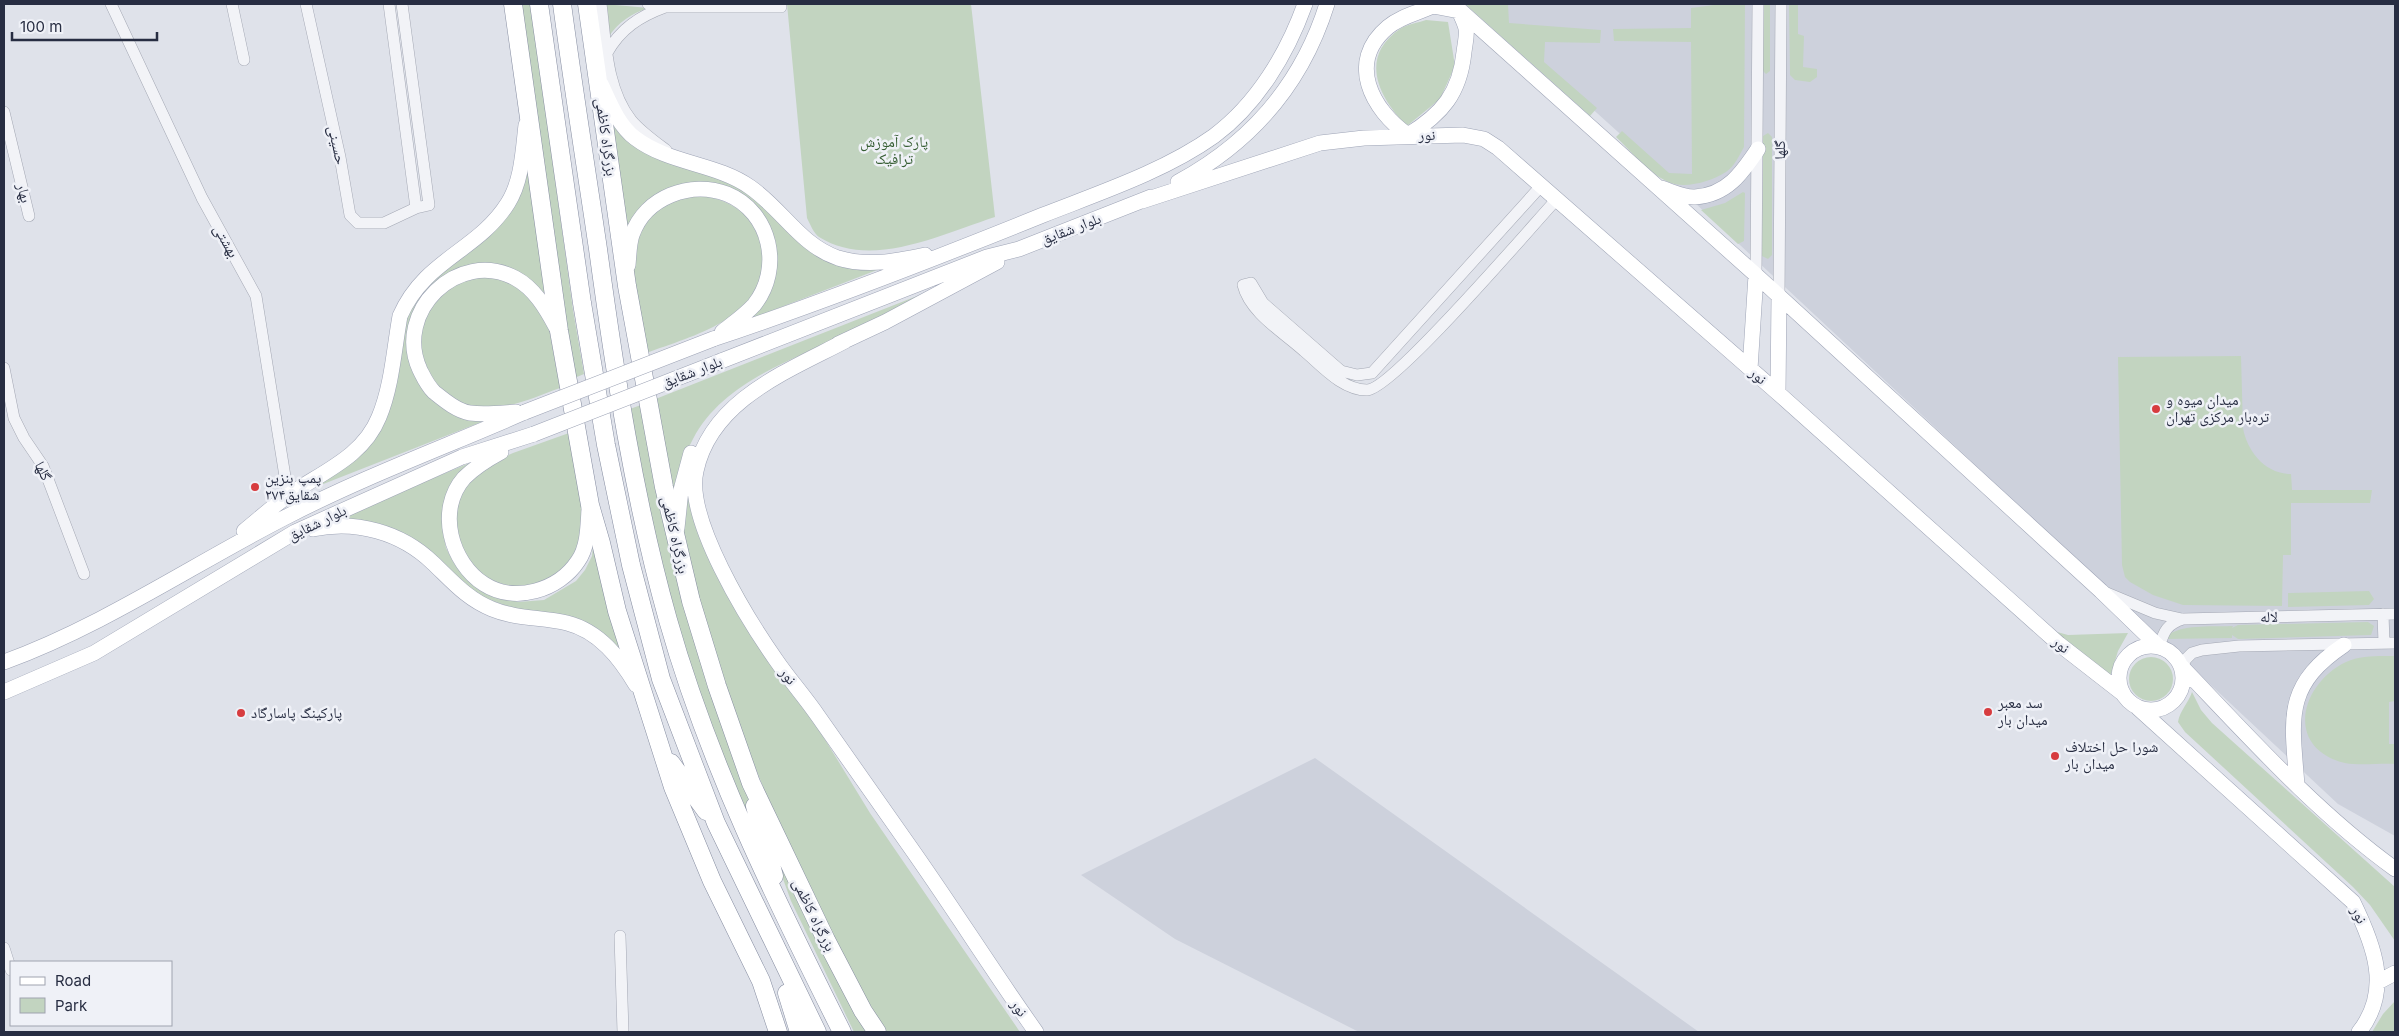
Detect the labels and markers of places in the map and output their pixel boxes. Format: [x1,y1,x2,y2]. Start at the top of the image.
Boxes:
place label: میدان میوه و تره‌بار مرکزی تهران [2166,390,2270,427]
marker: میدان میوه و تره‌بار مرکزی تهران [2150,403,2162,415]
place label: پمپ بنزین ۲۷۴شقایق [265,468,321,505]
marker: پمپ بنزین ۲۷۴شقایق [249,481,261,493]
place label: سد معبر میدان بار [1997,693,2048,730]
place label: پارکینگ پاسارگاد [251,703,342,722]
marker: سد معبر میدان بار [1982,706,1994,718]
marker: پارکینگ پاسارگاد [235,707,247,719]
place label: شورا حل اختلاف میدان بار [2064,737,2159,774]
marker: شورا حل اختلاف میدان بار [2049,750,2061,762]

